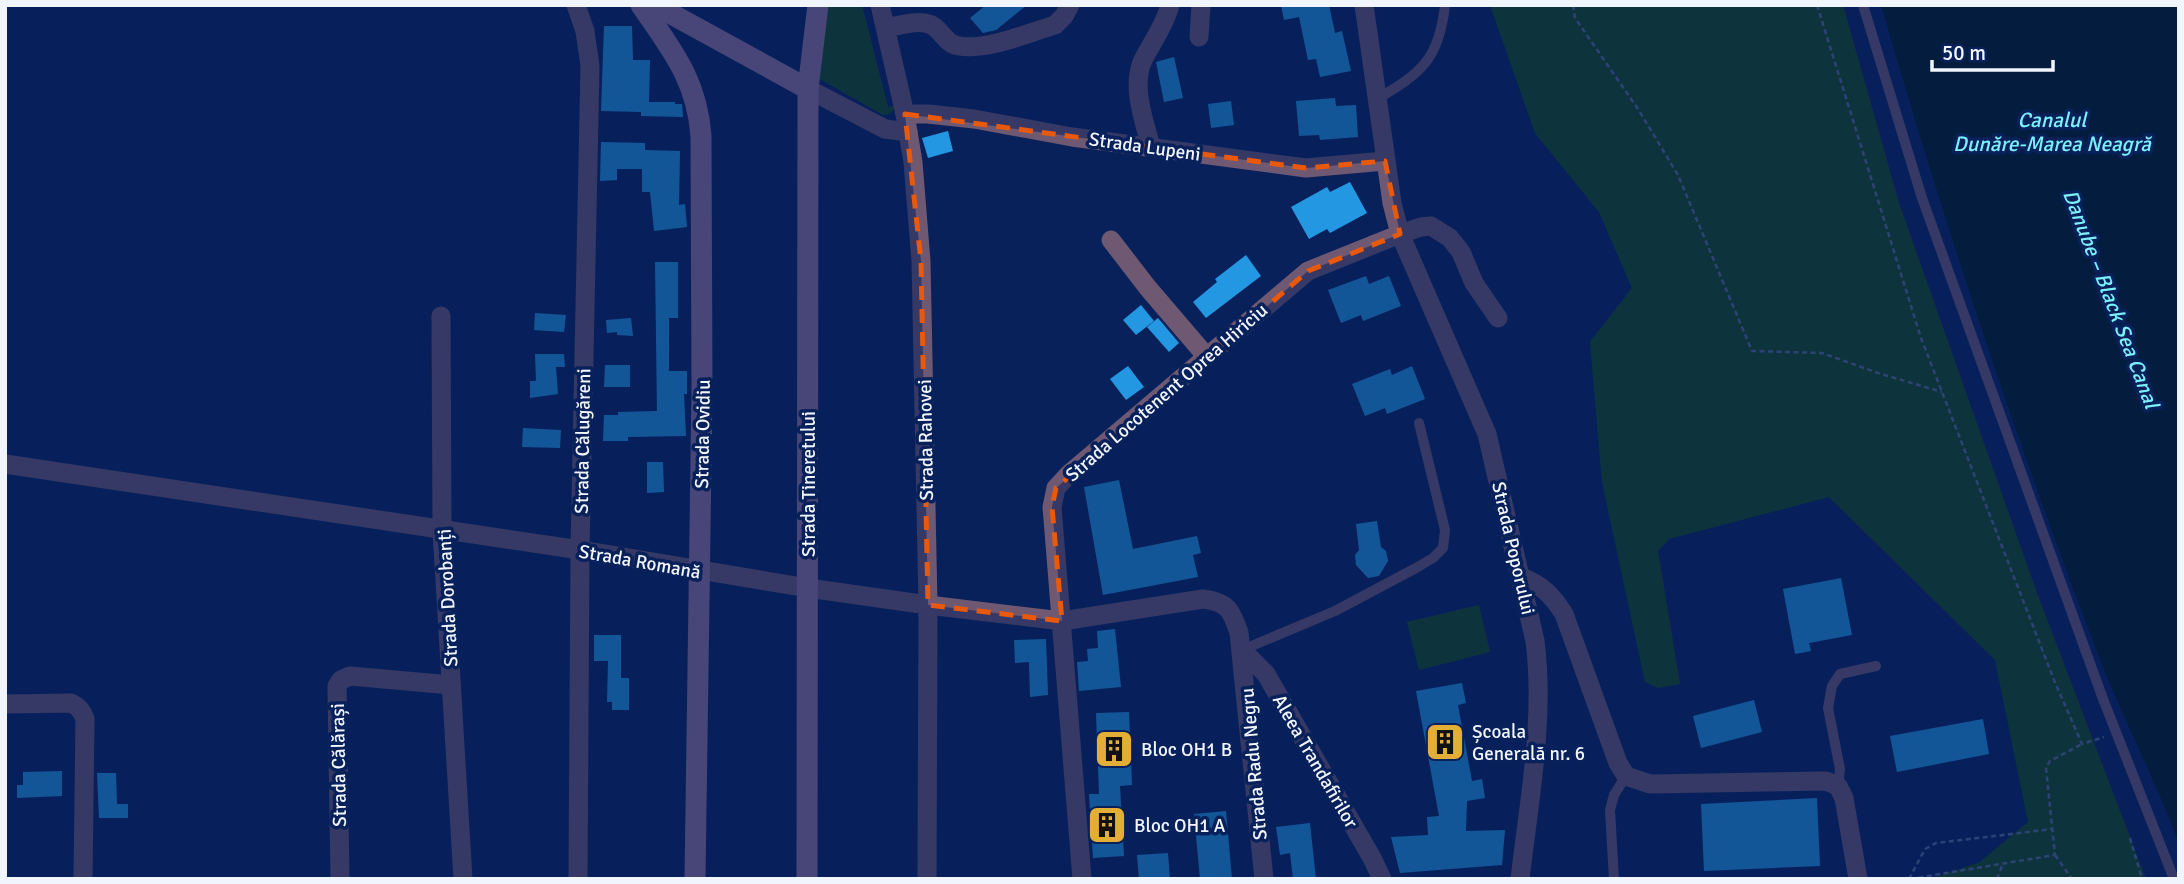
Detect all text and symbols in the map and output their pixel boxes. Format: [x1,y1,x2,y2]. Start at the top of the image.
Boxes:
scale bar [1932,28,2053,72]
text: 50 m [1942,40,1986,66]
water label: Canalul Dunăre-Marea Neagră [1953,107,2153,157]
street label: Strada Lupeni [1088,127,1202,167]
water label: Danube – Black Sea Canal [2057,186,2165,414]
street label: Strada Locotenent Oprea Hiriciu [1061,298,1273,487]
street label: Strada Călugăreni [570,368,596,514]
street label: Strada Ovidiu [690,379,716,489]
street label: Strada Rahovei [913,379,939,501]
street label: Strada Tineretului [797,411,821,557]
street label: Strada Poporului [1486,479,1540,617]
street label: Strada Dorobanți [432,528,464,668]
street label: Strada Romană [577,539,703,585]
street label: Strada Radu Negru [1235,687,1273,841]
street label: Aleea Trandafirilor [1267,690,1363,833]
street label: Strada Călărași [326,703,352,827]
place label: Școala Generală nr. 6 [1472,720,1585,766]
building icon: Școala Generală nr. 6 [1424,721,1466,763]
building icon: Bloc OH1 B [1093,728,1135,770]
place label: Bloc OH1 B [1141,738,1232,762]
building icon: Bloc OH1 A [1086,804,1128,846]
place label: Bloc OH1 A [1134,814,1226,838]

